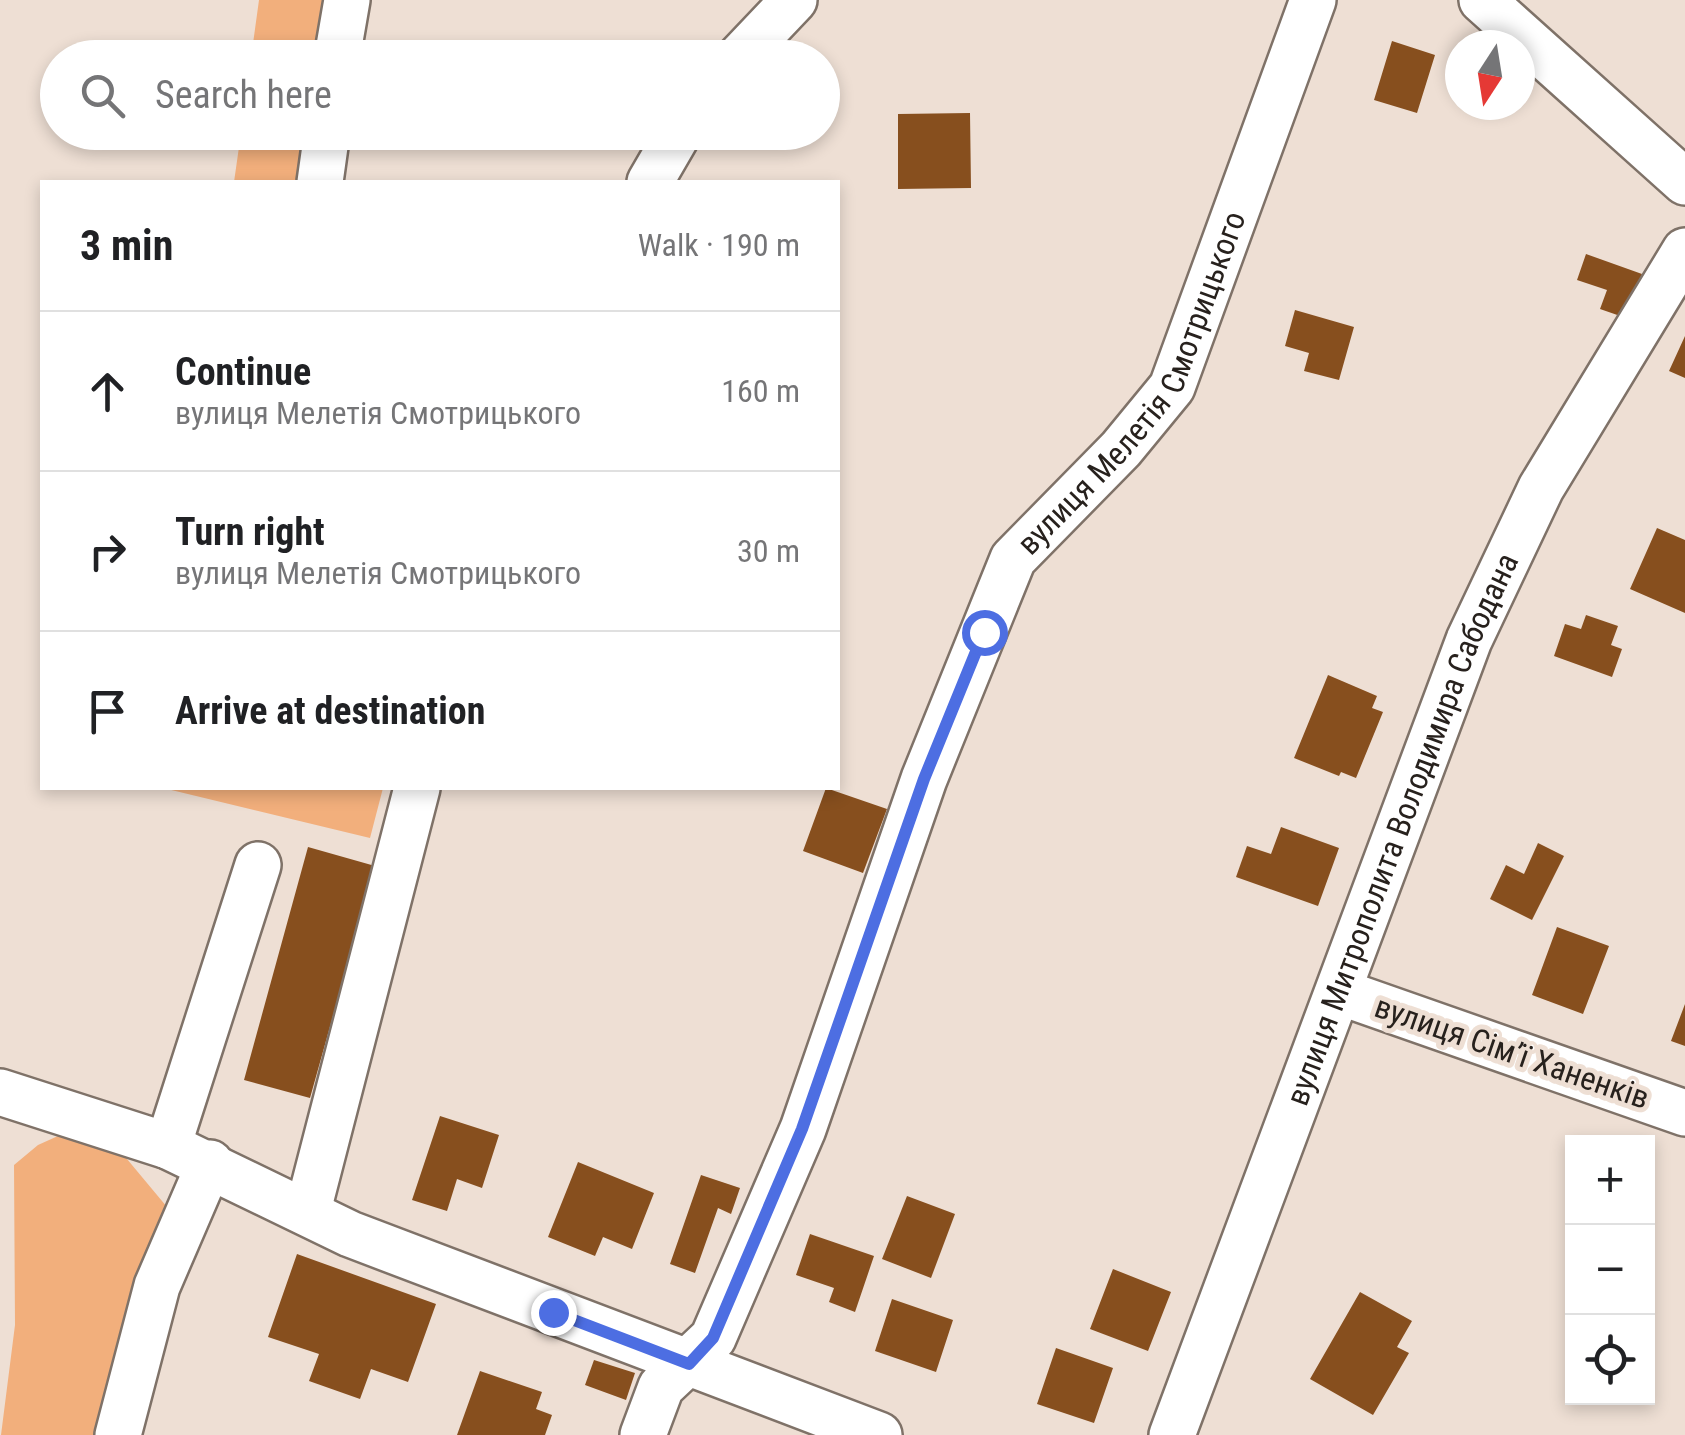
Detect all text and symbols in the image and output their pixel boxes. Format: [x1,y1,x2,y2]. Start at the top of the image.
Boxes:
north arrow [1445,30,1535,120]
search box [40,40,840,150]
icon: search [75,68,130,123]
text: Search here [155,73,332,117]
street label: вулиця Мелетія Смотрицького [1009,206,1253,562]
text: 3 min [80,221,173,270]
text: Walk · 190 m [638,226,800,264]
text: Continue [175,350,311,394]
icon: ahead [80,364,135,419]
text: 160 m [721,372,800,410]
text: вулиця Мелетія Смотрицького [175,394,581,432]
text: Turn right [175,510,325,554]
icon: right [80,524,135,579]
text: 30 m [737,532,800,570]
street label: вулиця Митрополита Володимира Сабодана [1278,547,1526,1111]
text: вулиця Мелетія Смотрицького [175,554,581,592]
route start [962,610,1008,656]
icon: arrive [80,684,135,739]
text: Arrive at destination [175,689,485,733]
street label: вулиця Сімʼї Ханенків [1370,987,1654,1117]
map controls [1565,1135,1655,1405]
button: + [1565,1135,1655,1225]
button: − [1565,1225,1655,1315]
route end [531,1290,577,1336]
button: locate [1565,1315,1655,1405]

